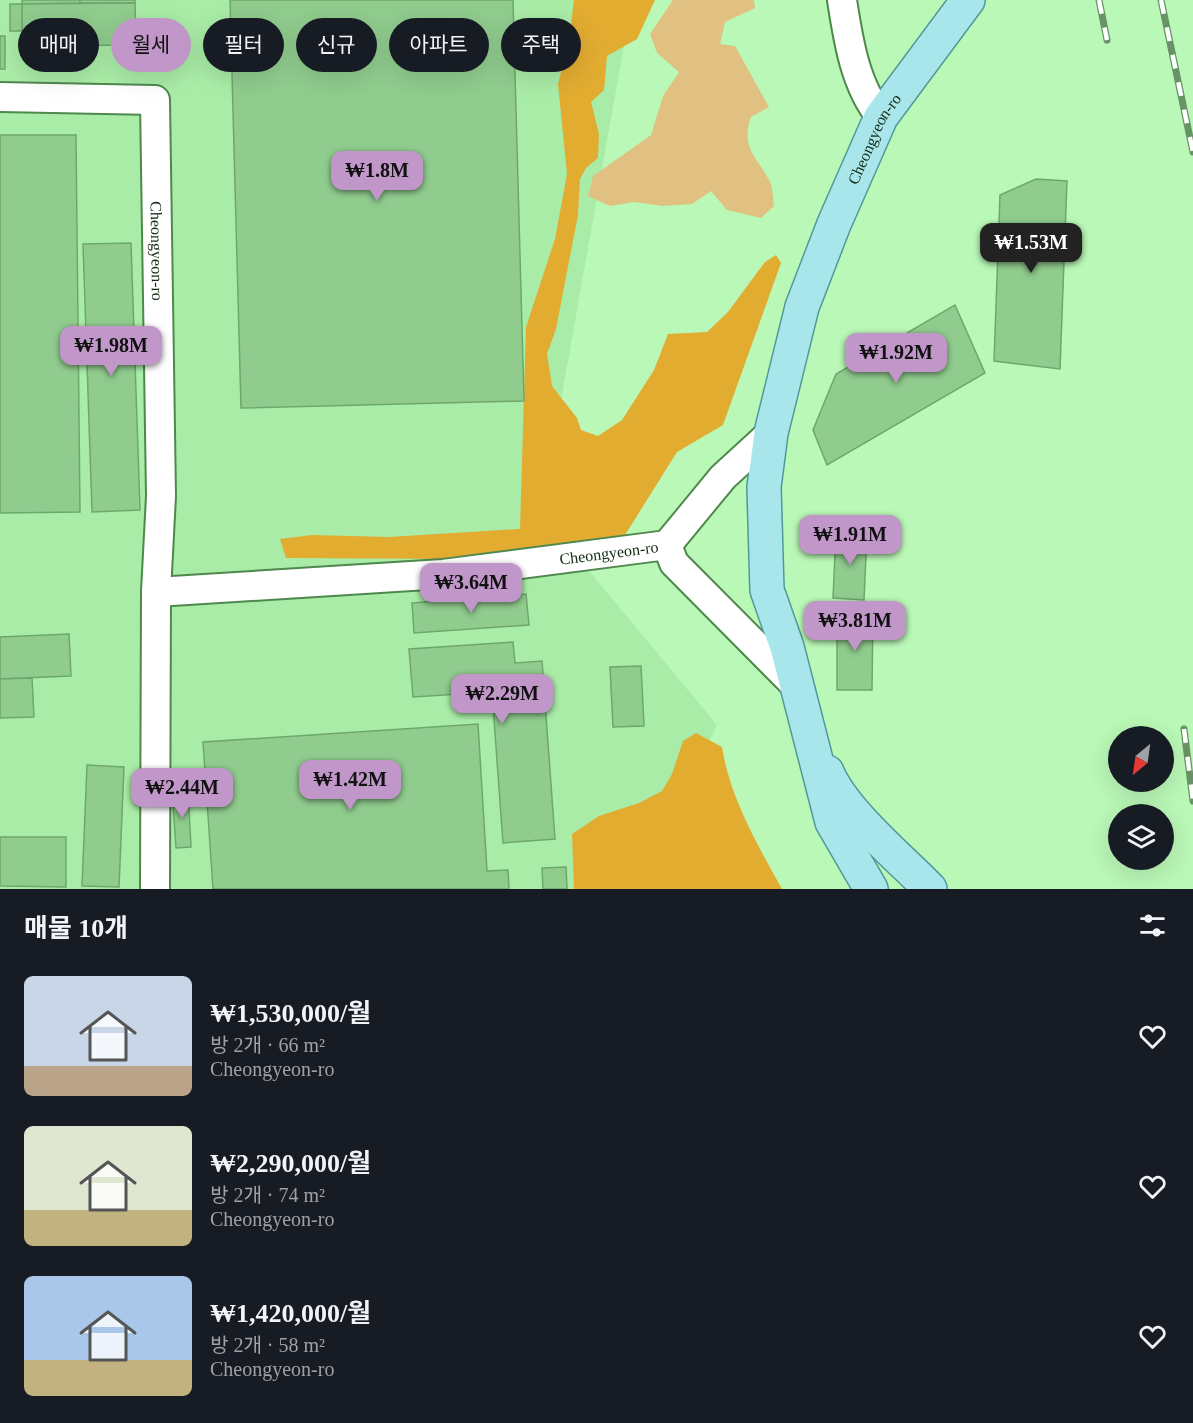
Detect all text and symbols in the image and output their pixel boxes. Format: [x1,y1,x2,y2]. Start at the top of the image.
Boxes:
chip: 매매 [18,18,99,72]
chip: 월세 [111,18,191,72]
chip: 필터 [203,18,284,72]
chip: 신규 [296,18,377,72]
chip: 아파트 [389,18,489,72]
chip: 주택 [501,18,581,72]
street label: Cheongyeon-ro [845,91,904,187]
pin: ₩1.8M [335,151,419,202]
text: ₩1.8M [345,159,409,181]
street label: Cheongyeon-ro [147,201,166,301]
pin: ₩1.53M [982,223,1080,274]
text: ₩1.53M [994,231,1068,253]
pin: ₩1.98M [62,326,160,377]
pin: ₩1.92M [847,333,945,384]
text: ₩1.98M [74,334,148,356]
text: ₩1.92M [859,341,933,363]
pin: ₩1.91M [801,515,899,566]
text: ₩1.91M [813,523,887,545]
street label: Cheongyeon-ro [558,538,659,568]
pin: ₩3.64M [422,563,520,614]
text: ₩3.64M [434,571,508,593]
pin: ₩3.81M [806,601,904,652]
text: ₩3.81M [818,609,892,631]
pin: ₩2.29M [453,674,551,725]
text: ₩2.29M [465,682,539,704]
north arrow [1108,726,1174,792]
map controls [1108,726,1174,870]
pin: ₩1.42M [301,760,399,811]
pin: ₩2.44M [133,768,231,819]
text: ₩1.42M [313,768,387,790]
text: ₩2.44M [145,776,219,798]
button: layers [1108,804,1174,870]
icon: filters [1136,909,1169,942]
text: 매물 10개 [24,914,128,943]
text: ₩1,530,000/월 [210,999,371,1028]
icon: home [72,1000,144,1072]
icon: heart [1136,1020,1169,1053]
text: 방 2개 · 66 m² [210,1034,325,1056]
text: Cheongyeon-ro [210,1058,334,1080]
text: ₩2,290,000/월 [210,1149,371,1178]
icon: home [72,1150,144,1222]
icon: heart [1136,1170,1169,1203]
text: 방 2개 · 74 m² [210,1184,325,1206]
text: Cheongyeon-ro [210,1208,334,1230]
text: ₩1,420,000/월 [210,1299,371,1328]
icon: home [72,1300,144,1372]
icon: heart [1136,1320,1169,1353]
text: 방 2개 · 58 m² [210,1334,325,1356]
text: Cheongyeon-ro [210,1358,334,1380]

